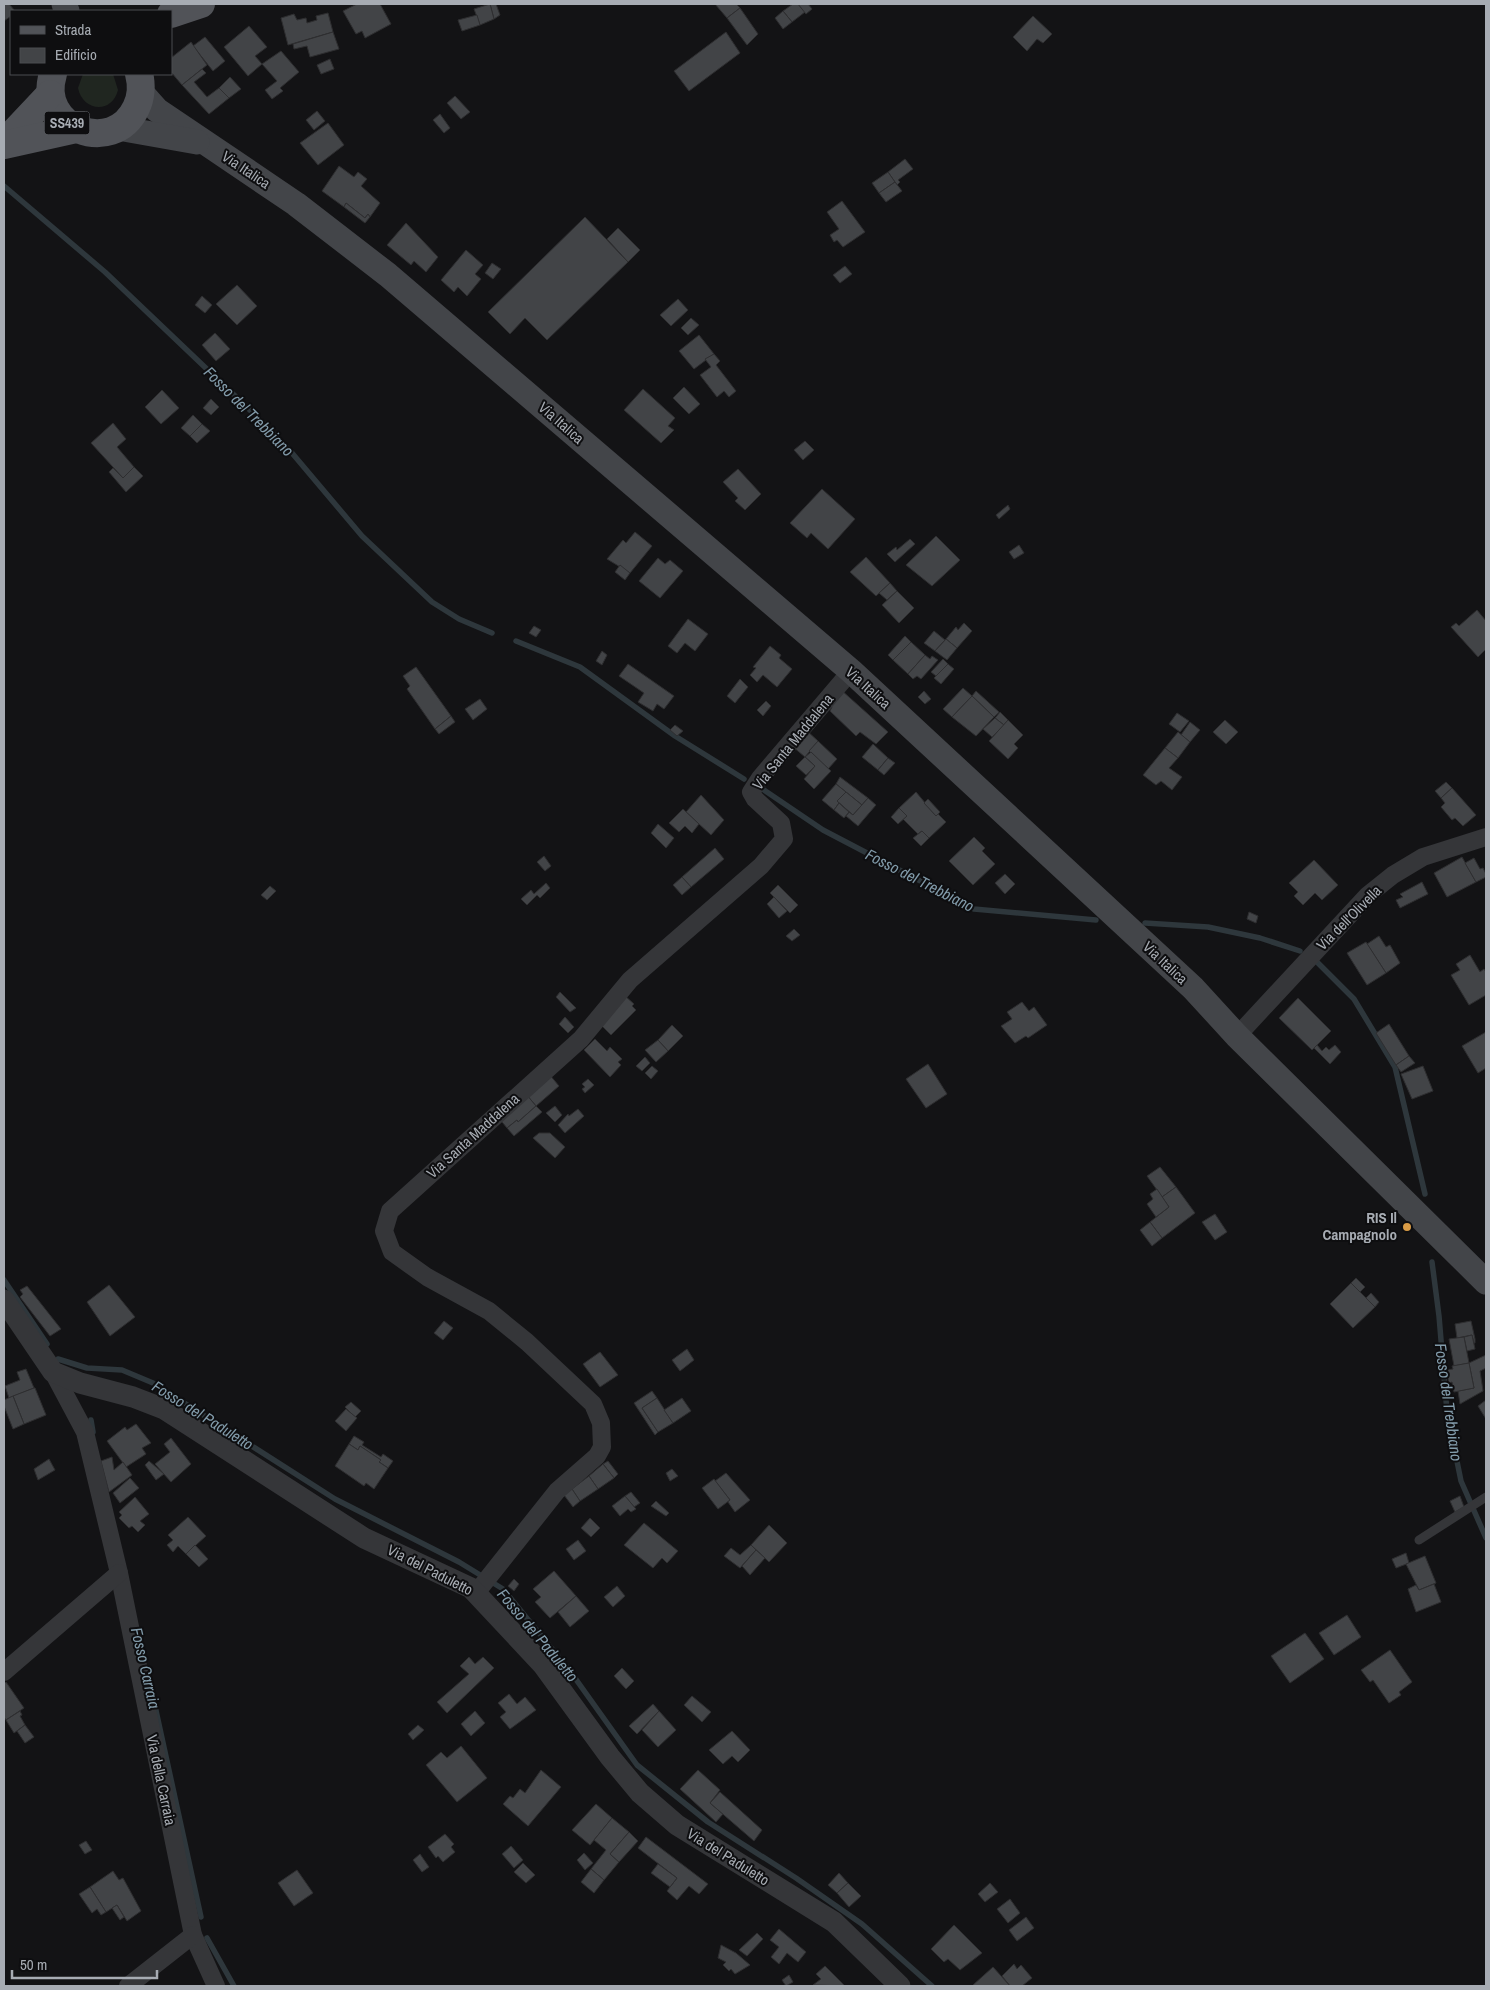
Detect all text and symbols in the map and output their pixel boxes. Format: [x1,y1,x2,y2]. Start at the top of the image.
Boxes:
legend [10,10,172,75]
text: Strada [55,19,91,40]
text: Edificio [55,44,97,65]
road number: SS439 [44,112,90,134]
street label: Via Italica [218,146,275,194]
water label: Fosso del Trebbiano [199,361,299,461]
street label: Via Italica [534,397,589,449]
street label: Via Italica [841,662,896,714]
street label: Via Santa Maddalena [747,689,838,794]
water label: Fosso del Trebbiano [862,843,978,917]
street label: Via dell'Olivella [1311,880,1386,955]
street label: Via Italica [1138,936,1193,989]
street label: Via Santa Maddalena [422,1088,524,1183]
place label: RIS Il Campagnolo [1323,1207,1397,1245]
marker: RIS Il Campagnolo [1401,1221,1413,1233]
water label: Fosso del Trebbiano [1430,1342,1468,1462]
water label: Fosso del Paduletto [148,1375,258,1455]
street label: Via del Paduletto [384,1539,477,1600]
water label: Fosso del Paduletto [492,1584,584,1686]
water label: Fosso Carraia [126,1625,166,1711]
street label: Via della Carraia [142,1733,181,1827]
street label: Via del Paduletto [683,1823,774,1890]
scale bar [12,1948,158,1980]
text: 50 m [20,1954,47,1975]

